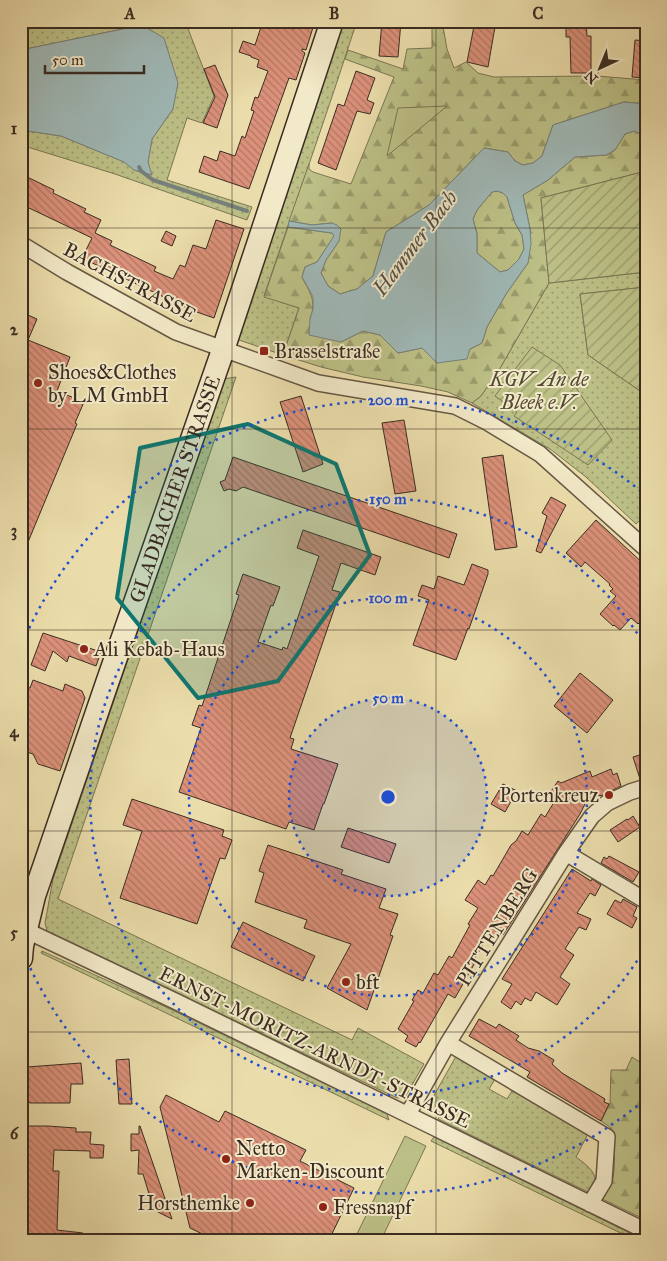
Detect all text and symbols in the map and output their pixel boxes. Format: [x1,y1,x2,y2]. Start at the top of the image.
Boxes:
text: A [124,4,136,23]
text: B [329,4,339,23]
text: C [533,4,544,23]
scale bar [45,42,144,74]
north arrow [574,42,624,92]
text: 50 m [52,51,84,69]
text: N [581,67,601,87]
text: 1 [11,119,18,138]
water label: Hammer Bach [366,185,463,302]
street label: BACHSTRASSE [59,237,201,327]
text: 2 [10,320,19,339]
place label: Brasselstraße [274,339,380,363]
marker: Brasselstraße [258,345,270,357]
place label: Shoes&Clothes by LM GmbH [48,360,176,407]
park label: KGV An de Bleek e.V. [489,367,589,414]
street label: GLADBACHER STRASSE [124,372,225,606]
marker: Shoes&Clothes by LM GmbH [32,377,44,389]
text: 200 m [368,391,409,409]
text: 150 m [369,490,407,508]
text: 3 [11,521,17,541]
text: 100 m [368,589,408,607]
place label: Ali Kebab-Haus [93,637,225,661]
marker: Ali Kebab-Haus [78,643,90,655]
text: 50 m [372,689,404,707]
text: 4 [10,722,20,742]
place label: Portenkreuz [499,783,599,807]
centre of rings [379,788,397,806]
marker: Portenkreuz [603,789,615,801]
street label: PITTENBERG [451,864,543,990]
text: 5 [10,923,18,942]
street label: ERNST-MORITZ-ARNDT-STRASSE [155,961,475,1133]
place label: bft [356,970,379,994]
marker: bft [340,976,352,988]
text: 6 [10,1124,19,1143]
place label: Netto Marken-Discount [236,1136,385,1183]
marker: Netto Marken-Discount [220,1153,232,1165]
place label: Horsthemke [137,1191,240,1215]
place label: Fressnapf [333,1195,415,1219]
marker: Horsthemke [244,1197,256,1209]
marker: Fressnapf [317,1201,329,1213]

